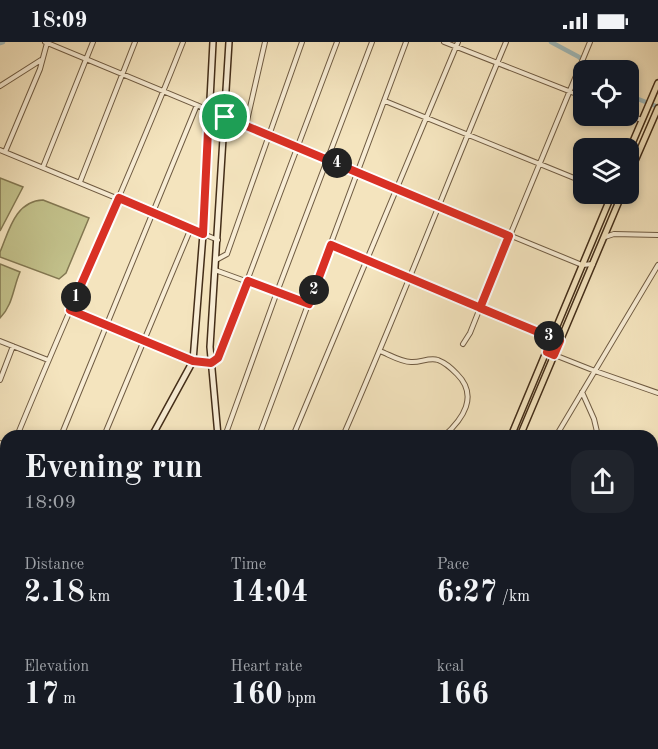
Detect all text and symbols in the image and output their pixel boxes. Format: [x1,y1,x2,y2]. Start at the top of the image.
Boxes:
text: 18:09 [30,10,87,32]
map controls [573,60,639,204]
button: locate [573,60,639,126]
pin [199,91,250,142]
icon: arrive [208,100,241,133]
button: layers [573,138,639,204]
pin: 4 [322,148,352,178]
text: 4 [332,155,342,171]
pin: 2 [299,275,329,305]
pin: 1 [61,282,91,312]
text: 2 [309,282,319,298]
text: 1 [71,289,81,305]
pin: 3 [534,321,564,351]
text: 3 [544,328,554,344]
button: share [571,450,634,513]
text: Evening run [24,452,203,485]
text: 18:09 [24,493,76,513]
text: Distance [24,557,84,573]
text: Time [230,557,266,573]
text: Pace [437,557,469,573]
text: 2.18 [24,578,85,608]
text: 14:04 [230,578,308,608]
text: 6:27 [437,578,497,608]
text: km [85,589,110,605]
text: /km [497,589,530,605]
text: Elevation [24,659,89,675]
text: Heart rate [230,659,302,675]
text: kcal [437,659,464,675]
text: 17 [24,680,59,710]
text: 160 [230,680,283,710]
text: 166 [437,680,489,710]
text: m [59,691,76,707]
text: bpm [283,691,316,707]

